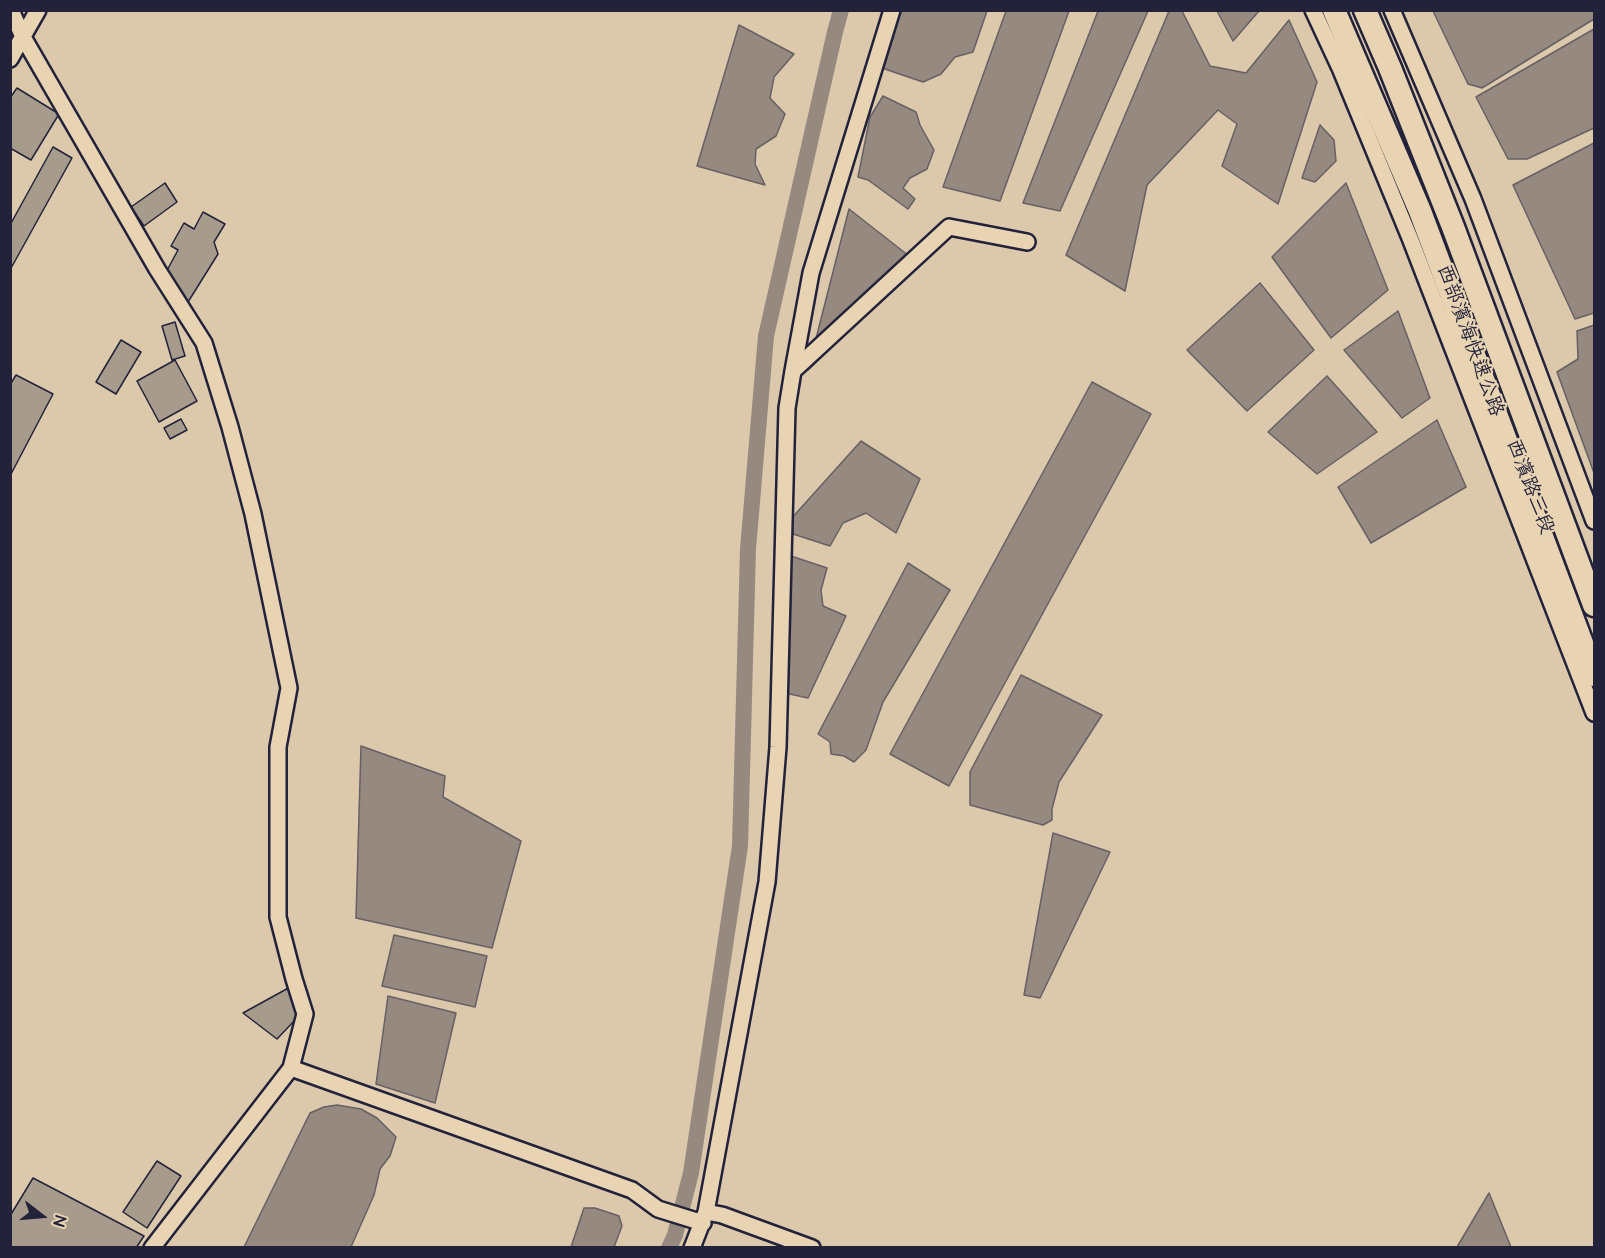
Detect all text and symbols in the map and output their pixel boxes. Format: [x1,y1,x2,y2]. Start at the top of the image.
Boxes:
street label: 西部濱海快速公路 [1430,262,1508,420]
street label: 西濱路三段 [1500,436,1558,538]
north arrow [12,1186,72,1246]
text: N [47,1213,71,1229]

